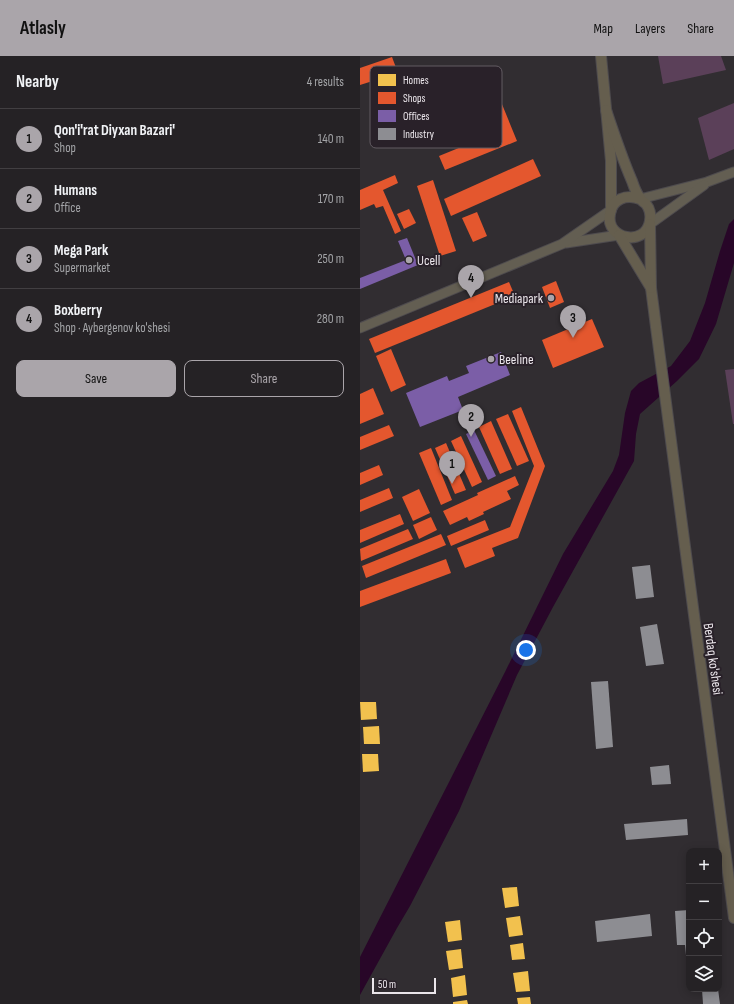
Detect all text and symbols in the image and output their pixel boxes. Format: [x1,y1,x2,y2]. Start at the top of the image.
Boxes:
text: Atlasly [20,17,66,40]
text: Map [593,20,613,37]
text: Layers [635,20,665,37]
text: Share [687,20,714,37]
legend [370,66,502,148]
text: Nearby [16,72,59,92]
text: 4 results [307,74,344,90]
text: Homes [403,74,429,87]
text: Shops [403,92,426,105]
text: Offices [403,110,430,123]
text: Qon'i'rat Diyxan Bazari' [54,121,175,140]
text: Industry [403,128,435,141]
text: 1 [26,131,32,147]
text: 140 m [318,131,344,147]
text: Shop [54,140,76,156]
text: Humans [54,181,97,200]
text: 2 [26,191,32,207]
text: 170 m [318,191,344,207]
text: Office [54,200,81,216]
text: Mega Park [54,241,108,260]
text: 3 [26,251,32,267]
text: 250 m [317,251,344,267]
place label: Ucell [417,252,440,269]
marker: Ucell [404,255,414,265]
text: Supermarket [54,260,110,276]
pin: 4 [458,265,484,298]
place label: Mediapark [495,290,544,307]
marker: Mediapark [546,293,556,303]
text: Boxberry [54,301,102,320]
pin: 3 [560,305,586,338]
text: 4 [26,311,32,327]
text: 280 m [317,311,344,327]
text: Shop · Aybergenov ko'shesi [54,320,170,336]
place label: Beeline [499,351,534,368]
marker: Beeline [486,354,496,364]
button: Save [16,360,176,397]
button: Share [184,360,344,397]
pin: 2 [458,404,484,437]
pin: 1 [439,451,465,484]
street label: Berdaq ko'shesi [700,622,726,696]
your location [516,640,536,660]
map controls [686,848,722,992]
button: + [686,848,722,884]
button: − [686,884,722,920]
button: locate [686,920,722,956]
button: layers [686,956,722,992]
scale bar [372,976,436,995]
text: 50 m [378,978,396,991]

